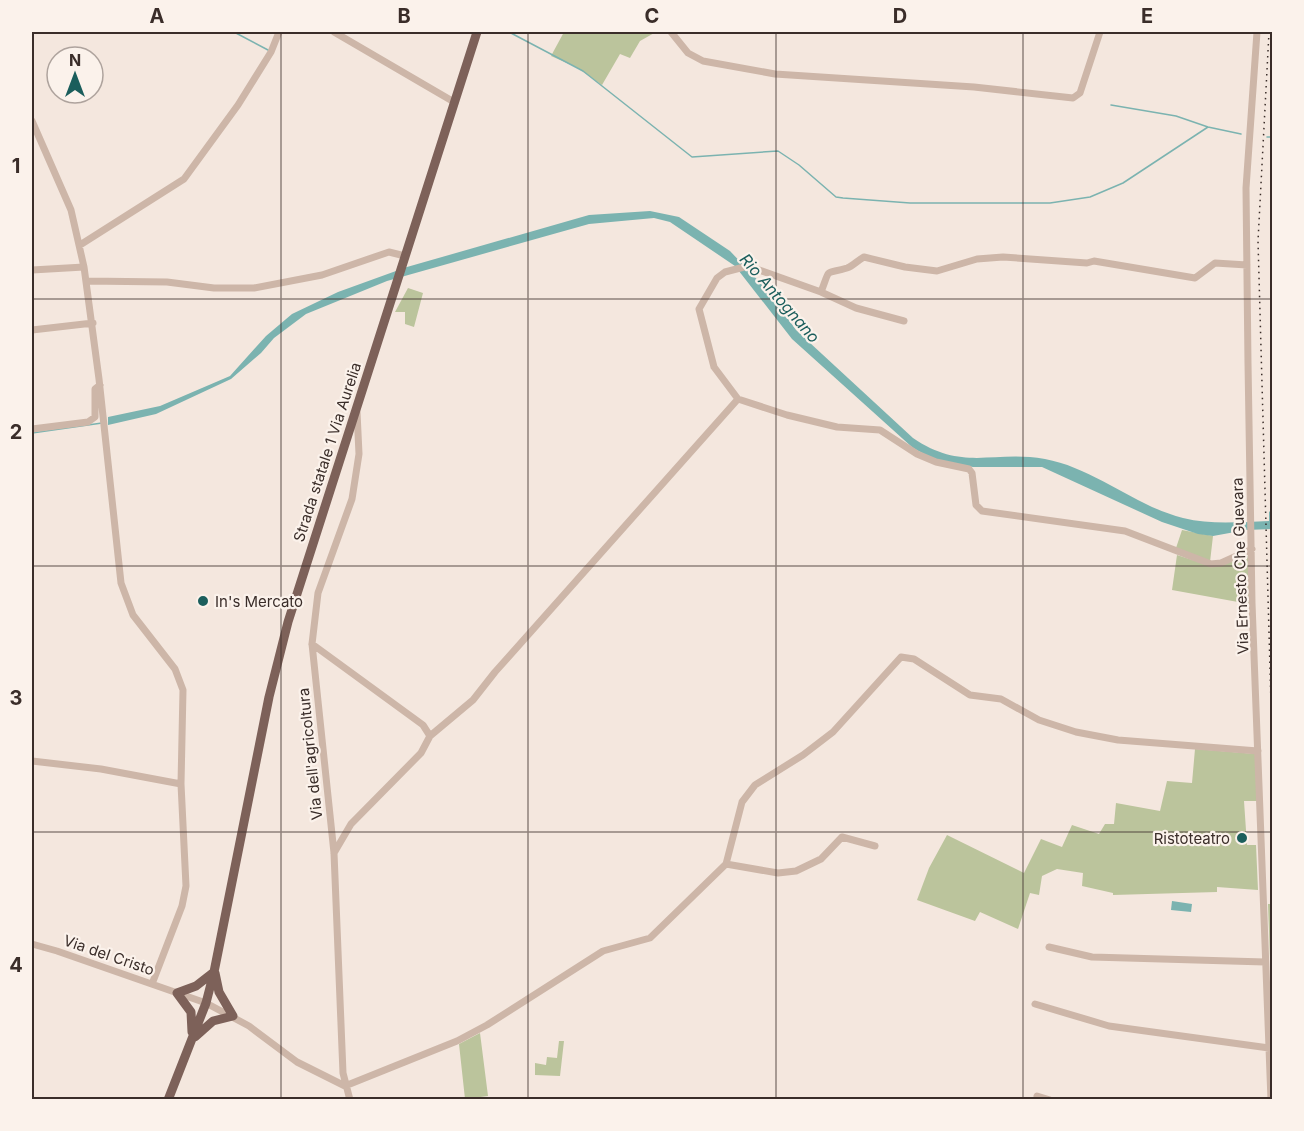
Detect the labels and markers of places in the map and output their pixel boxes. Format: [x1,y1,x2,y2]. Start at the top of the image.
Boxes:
place label: In's Mercato [215,592,303,611]
marker: In's Mercato [196,594,210,608]
place label: Ristoteatro [1154,829,1230,848]
marker: Ristoteatro [1235,831,1249,845]

